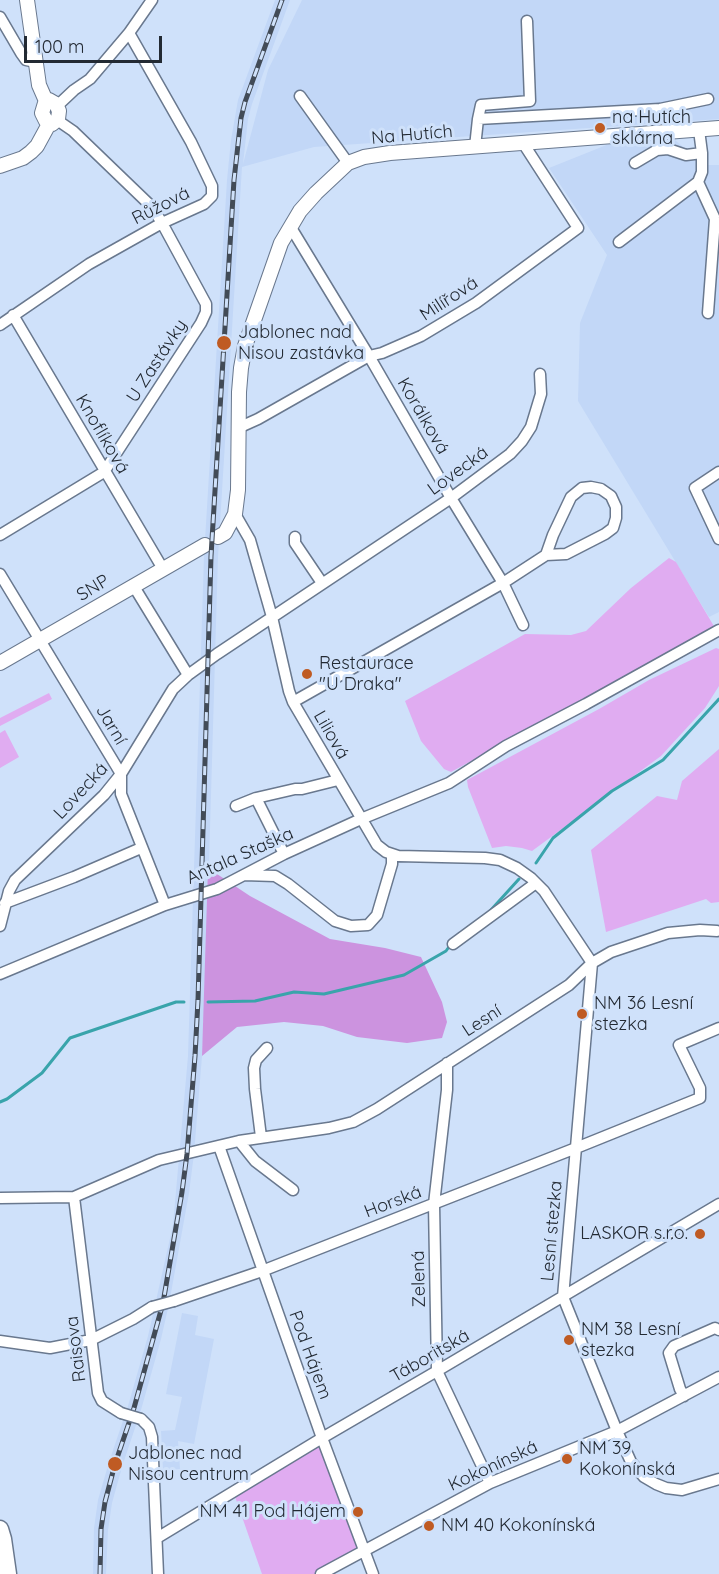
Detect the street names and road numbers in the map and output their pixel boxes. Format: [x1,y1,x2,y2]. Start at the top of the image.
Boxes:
street label: Na Hutích [370,121,454,149]
street label: Růžová [129,182,193,230]
street label: Milířová [416,272,482,326]
street label: U Zastávky [122,315,192,407]
street label: Korálková [392,374,454,458]
street label: Knoflíková [71,390,133,478]
street label: Lovecká [423,442,493,500]
street label: SNP [73,570,113,606]
street label: Jarní [91,701,131,749]
street label: Liliová [308,707,354,763]
street label: Lovecká [49,758,113,824]
street label: Antala Staška [183,823,297,889]
street label: Lesní [458,1000,506,1042]
street label: Lesní stezka [537,1180,567,1282]
street label: Horská [361,1181,425,1223]
street label: Zelená [408,1250,430,1308]
street label: Pod Hájem [284,1308,336,1402]
street label: Raisova [61,1315,91,1383]
street label: Táboritská [387,1325,473,1387]
street label: Kokonínská [445,1436,541,1496]

